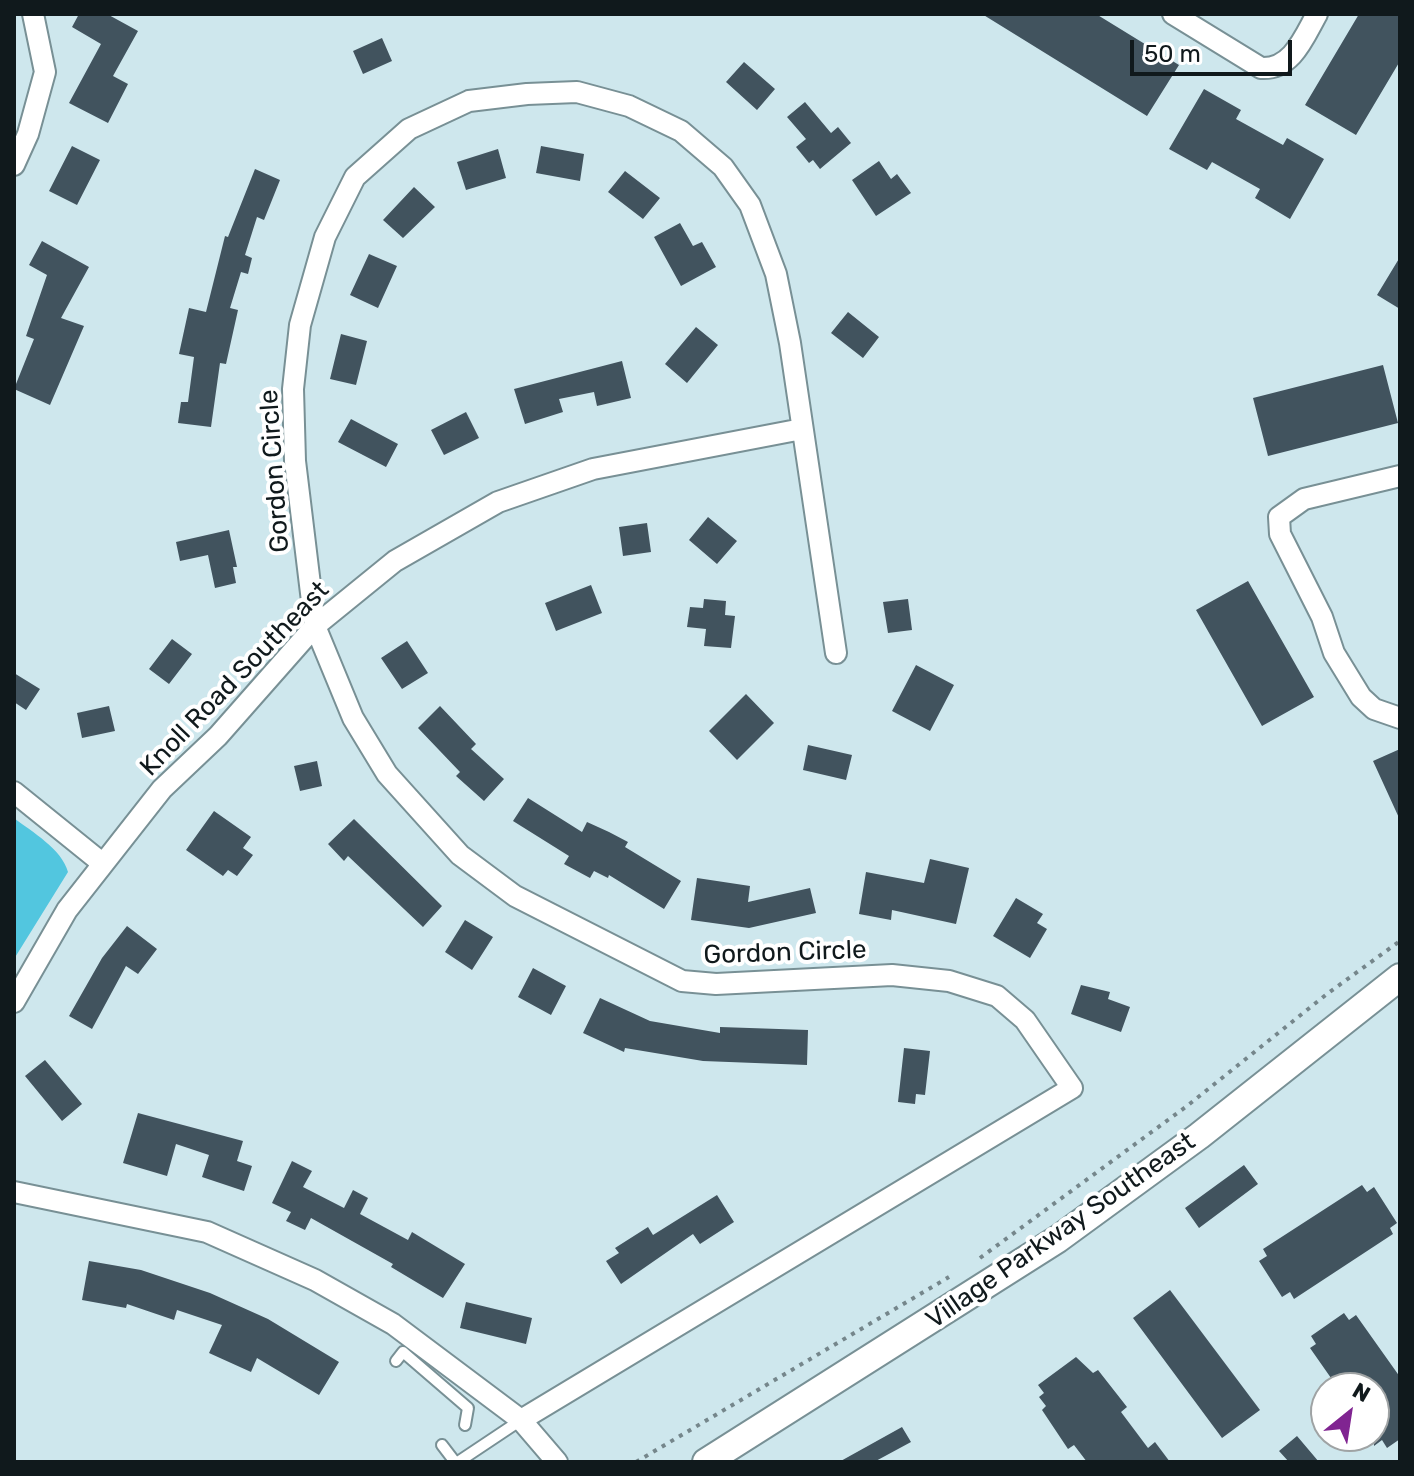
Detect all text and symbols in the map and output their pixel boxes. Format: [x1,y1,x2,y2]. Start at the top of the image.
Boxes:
scale bar [1134,24,1296,74]
text: 50 m [1144,40,1201,68]
street label: Gordon Circle [254,389,296,553]
street label: Knoll Road Southeast [134,575,336,783]
street label: Gordon Circle [703,935,867,971]
street label: Village Parkway Southeast [921,1126,1201,1336]
north arrow [1310,1372,1390,1452]
text: N [1348,1377,1375,1408]

